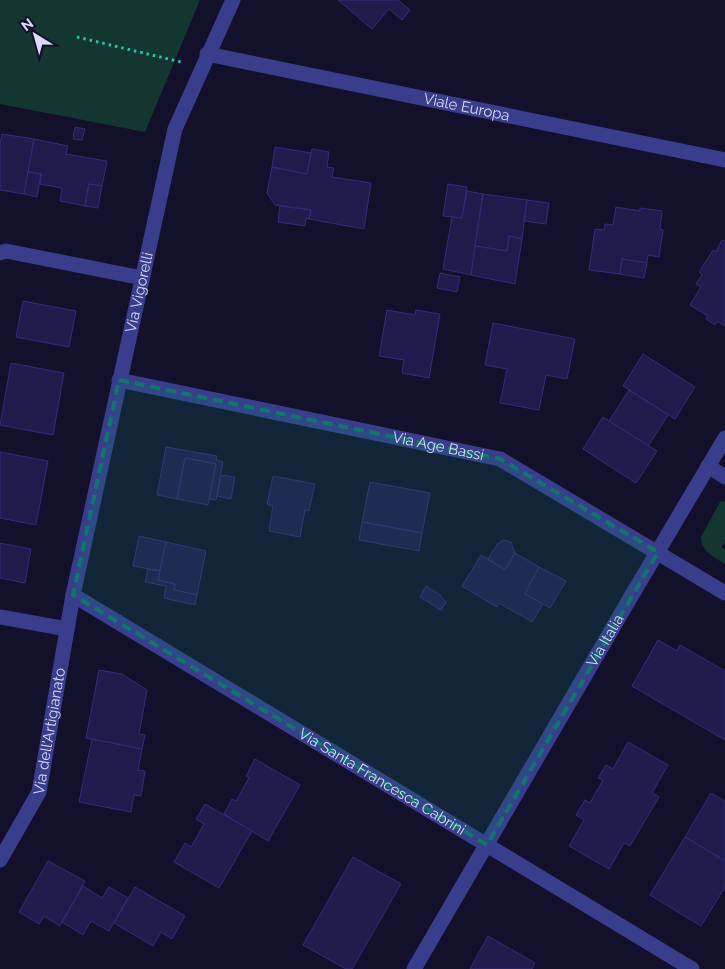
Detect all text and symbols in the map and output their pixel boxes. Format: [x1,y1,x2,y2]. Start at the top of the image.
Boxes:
north arrow [10,10,60,60]
text: N [18,15,36,34]
street label: Viale Europa [422,90,511,125]
street label: Via Vigorelli [122,250,157,334]
street label: Via Age Bassi [391,428,485,464]
street label: Via Italia [583,611,628,670]
street label: Via dell'Artigianato [30,666,69,796]
street label: Via Santa Francesca Cabrini [295,724,469,839]

